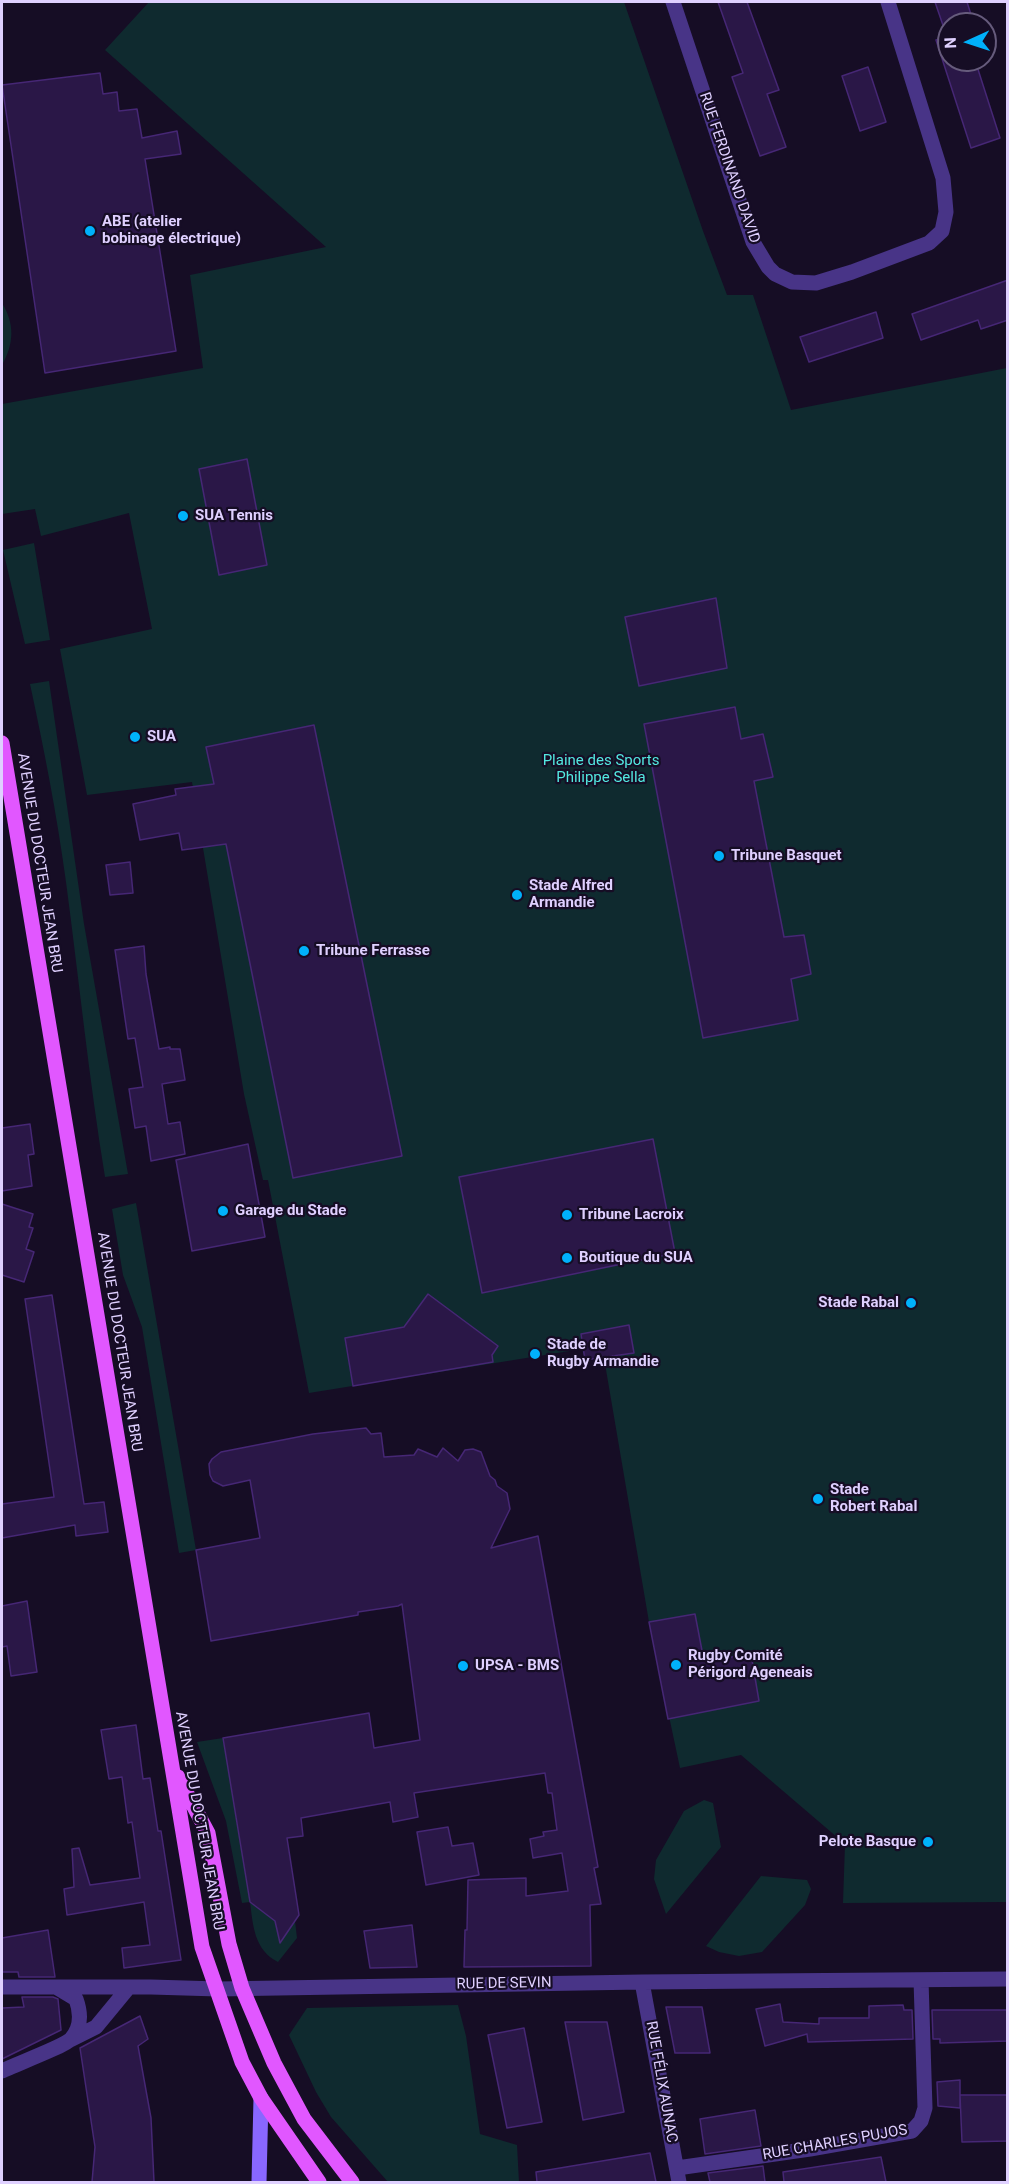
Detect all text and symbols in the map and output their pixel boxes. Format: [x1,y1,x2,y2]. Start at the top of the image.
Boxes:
north arrow [937,12,997,72]
text: N [941,37,960,49]
street label: RUE FERDINAND DAVID [695,90,763,246]
place label: ABE (atelier bobinage électrique) [102,213,241,248]
marker: ABE (atelier bobinage électrique) [83,224,97,238]
place label: SUA Tennis [195,507,273,525]
marker: SUA Tennis [176,509,190,523]
place label: SUA [147,728,176,746]
marker: SUA [128,730,142,744]
street label: AVENUE DU DOCTEUR JEAN BRU [13,752,65,974]
park label: Plaine des Sports Philippe Sella [543,752,659,787]
place label: Tribune Basquet [731,847,842,865]
marker: Tribune Basquet [712,849,726,863]
place label: Stade Alfred Armandie [529,877,613,912]
marker: Stade Alfred Armandie [510,888,524,902]
place label: Tribune Ferrasse [316,942,430,960]
marker: Tribune Ferrasse [297,944,311,958]
place label: Garage du Stade [235,1202,346,1220]
marker: Garage du Stade [216,1204,230,1218]
place label: Tribune Lacroix [579,1206,684,1224]
marker: Tribune Lacroix [560,1208,574,1222]
street label: AVENUE DU DOCTEUR JEAN BRU [93,1231,145,1453]
place label: Boutique du SUA [579,1249,693,1267]
marker: Boutique du SUA [560,1251,574,1265]
place label: Stade Rabal [818,1294,899,1312]
marker: Stade Rabal [904,1296,918,1310]
place label: Stade de Rugby Armandie [547,1336,659,1371]
marker: Stade de Rugby Armandie [528,1347,542,1361]
place label: Stade Robert Rabal [830,1481,917,1516]
marker: Stade Robert Rabal [811,1492,825,1506]
place label: Rugby Comité Périgord Ageneais [688,1647,813,1682]
place label: UPSA - BMS [475,1657,559,1675]
marker: Rugby Comité Périgord Ageneais [669,1658,683,1672]
marker: UPSA - BMS [456,1659,470,1673]
street label: AVENUE DU DOCTEUR JEAN BRU [171,1710,227,1932]
place label: Pelote Basque [819,1833,916,1851]
marker: Pelote Basque [921,1835,935,1849]
street label: RUE DE SEVIN [456,1974,552,1994]
street label: RUE FÉLIX AUNAC [641,2020,681,2144]
street label: RUE CHARLES PUJOS [761,2121,909,2165]

